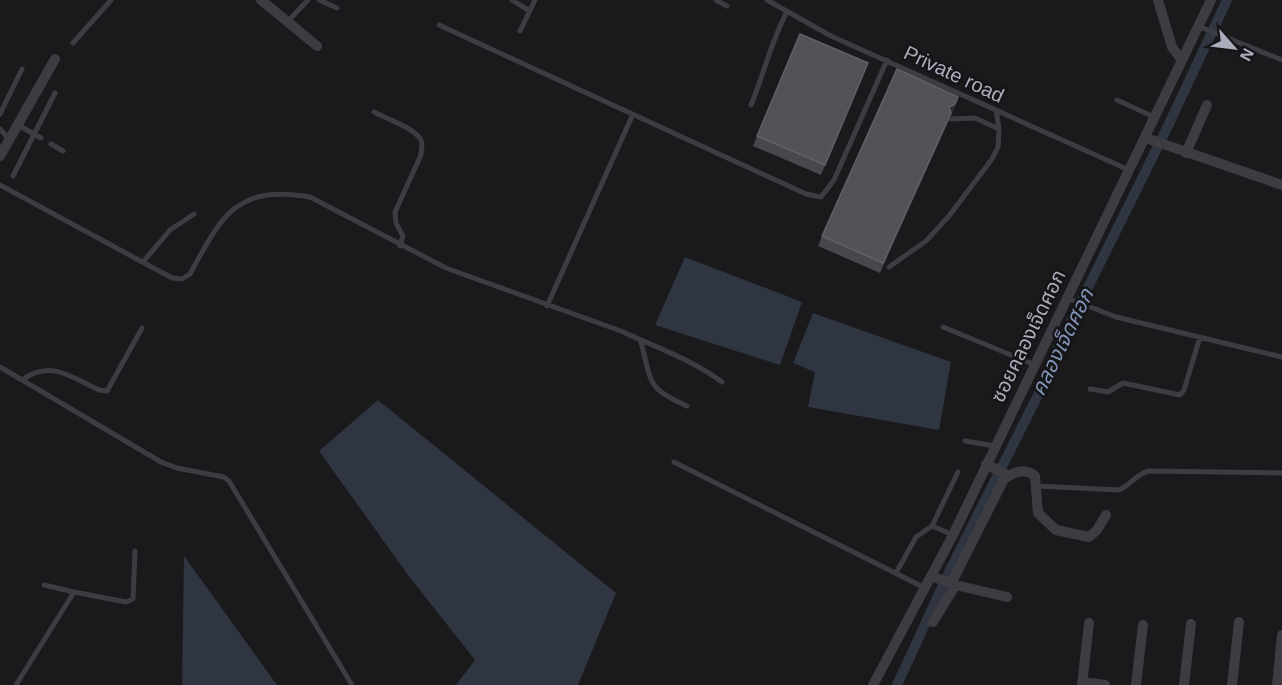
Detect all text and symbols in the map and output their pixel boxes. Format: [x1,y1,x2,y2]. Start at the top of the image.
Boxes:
north arrow [1204,18,1264,78]
street label: Private road [900,41,1008,107]
text: N [1237,46,1257,64]
street label: ซอยคลองเจ็ดศอก [985,266,1071,406]
water label: คลองเจ็ดศอก [1025,284,1099,400]

